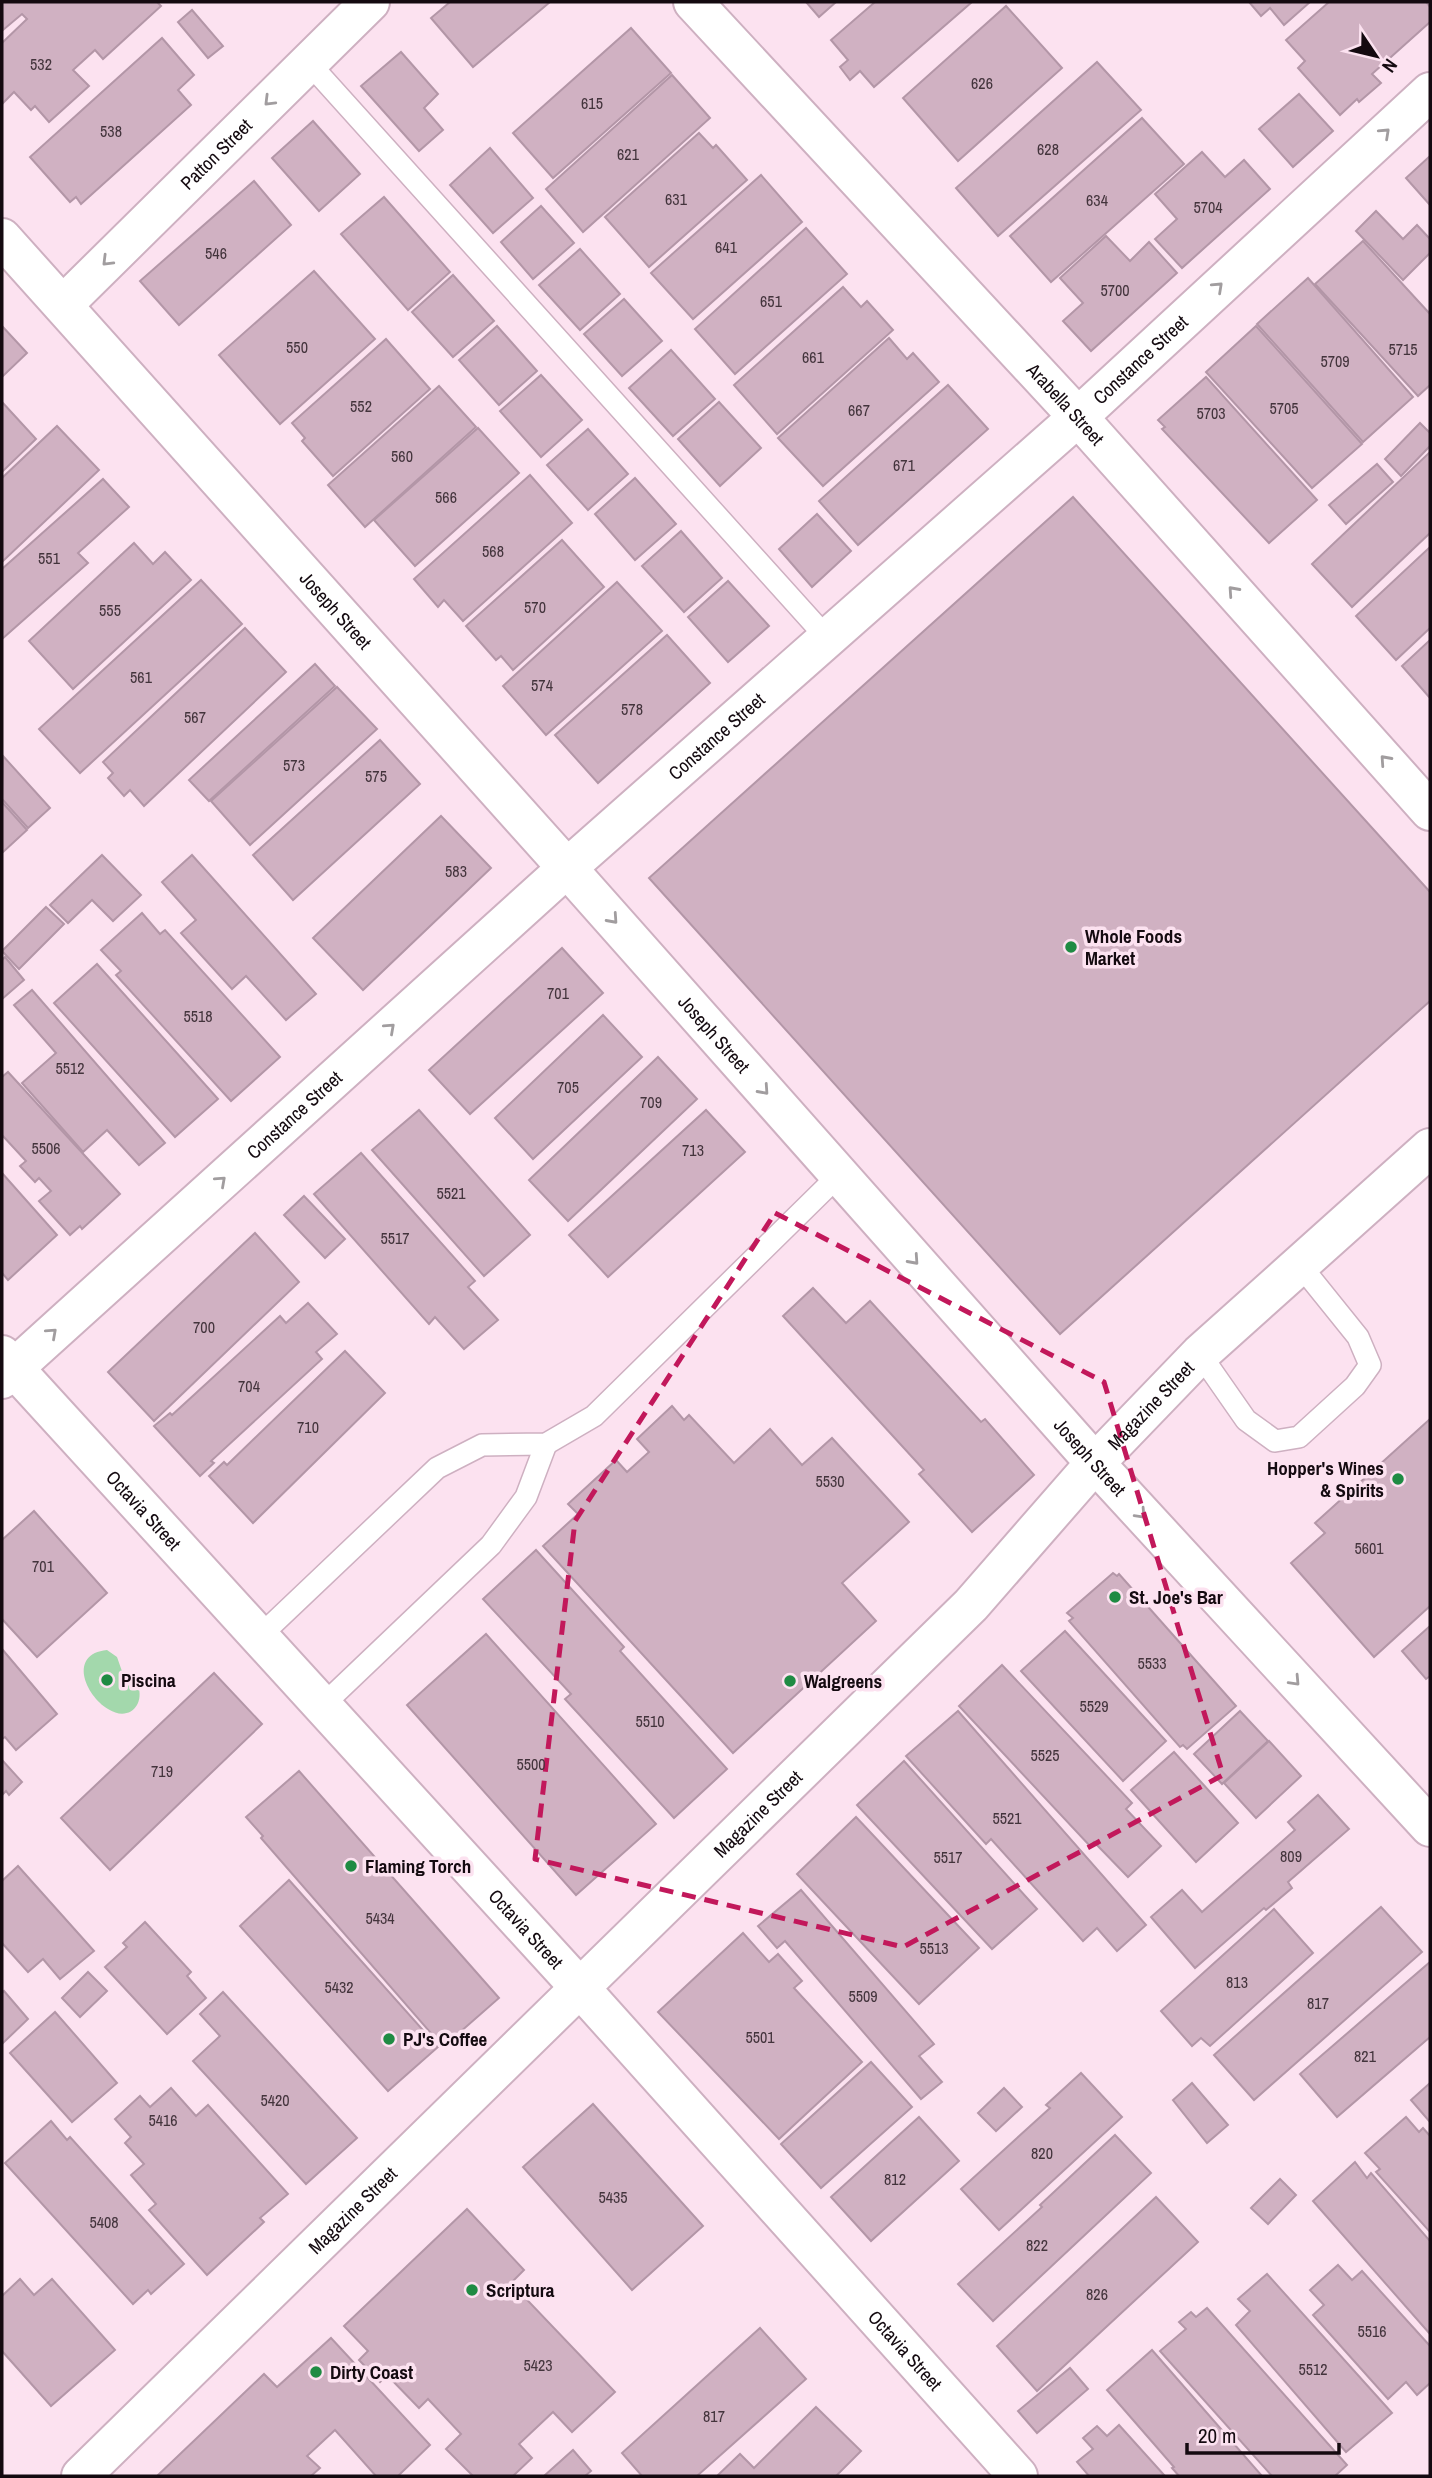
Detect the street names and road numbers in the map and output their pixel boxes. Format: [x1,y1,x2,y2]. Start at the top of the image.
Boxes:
street label: Patton Street [174,112,258,195]
street label: Constance Street [1087,309,1194,410]
street label: Arabella Street [1020,356,1110,451]
street label: Joseph Street [294,566,378,655]
street label: Constance Street [663,686,771,786]
street label: Joseph Street [673,989,756,1079]
street label: Constance Street [241,1064,348,1165]
street label: Magazine Street [1102,1355,1200,1455]
street label: Joseph Street [1048,1413,1132,1502]
street label: Octavia Street [100,1464,187,1556]
street label: Magazine Street [708,1764,808,1863]
street label: Octavia Street [483,1883,570,1975]
street label: Magazine Street [303,2160,403,2260]
street label: Octavia Street [862,2304,949,2397]

